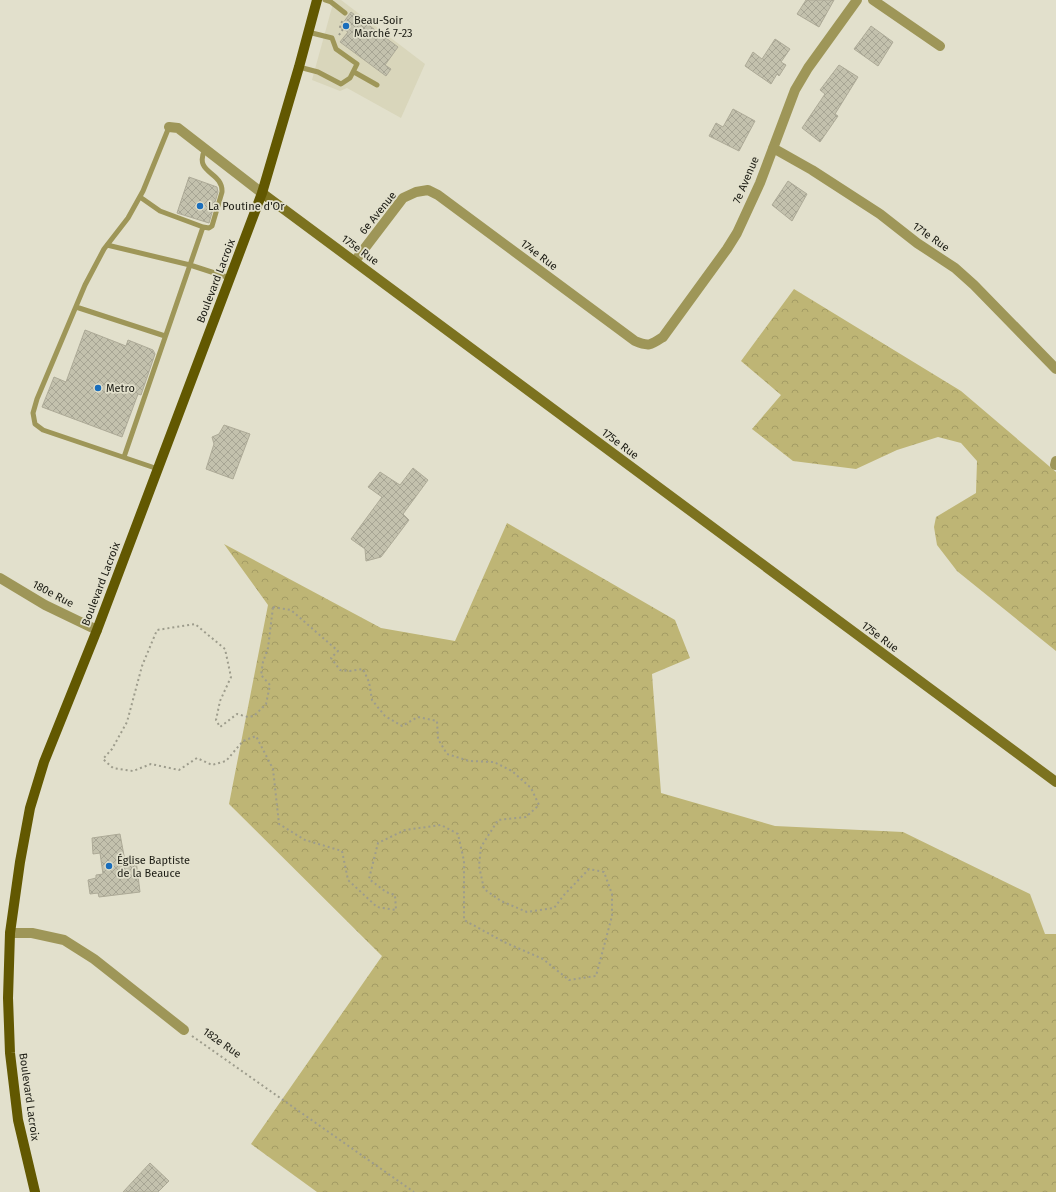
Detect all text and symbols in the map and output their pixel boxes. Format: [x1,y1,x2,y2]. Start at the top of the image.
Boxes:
place label: Beau-Soir Marché 7-23 [354,14,413,40]
marker: Beau-Soir Marché 7-23 [341,21,351,31]
street label: 7e Avenue [730,154,762,206]
street label: 6e Avenue [357,189,399,237]
place label: La Poutine d'Or [208,200,285,213]
marker: La Poutine d'Or [195,201,205,211]
street label: 171e Rue [910,220,952,254]
street label: 175e Rue [339,232,381,268]
street label: Boulevard Lacroix [194,237,238,325]
street label: 174e Rue [518,237,560,273]
place label: Metro [106,382,135,395]
marker: Metro [93,383,103,393]
street label: 175e Rue [599,426,641,462]
street label: Boulevard Lacroix [79,540,123,628]
street label: 180e Rue [30,578,76,610]
street label: 175e Rue [859,619,901,655]
place label: Église Baptiste de la Beauce [117,853,190,880]
marker: Église Baptiste de la Beauce [104,861,114,871]
street label: 182e Rue [200,1025,244,1061]
street label: Boulevard Lacroix [16,1052,42,1142]

